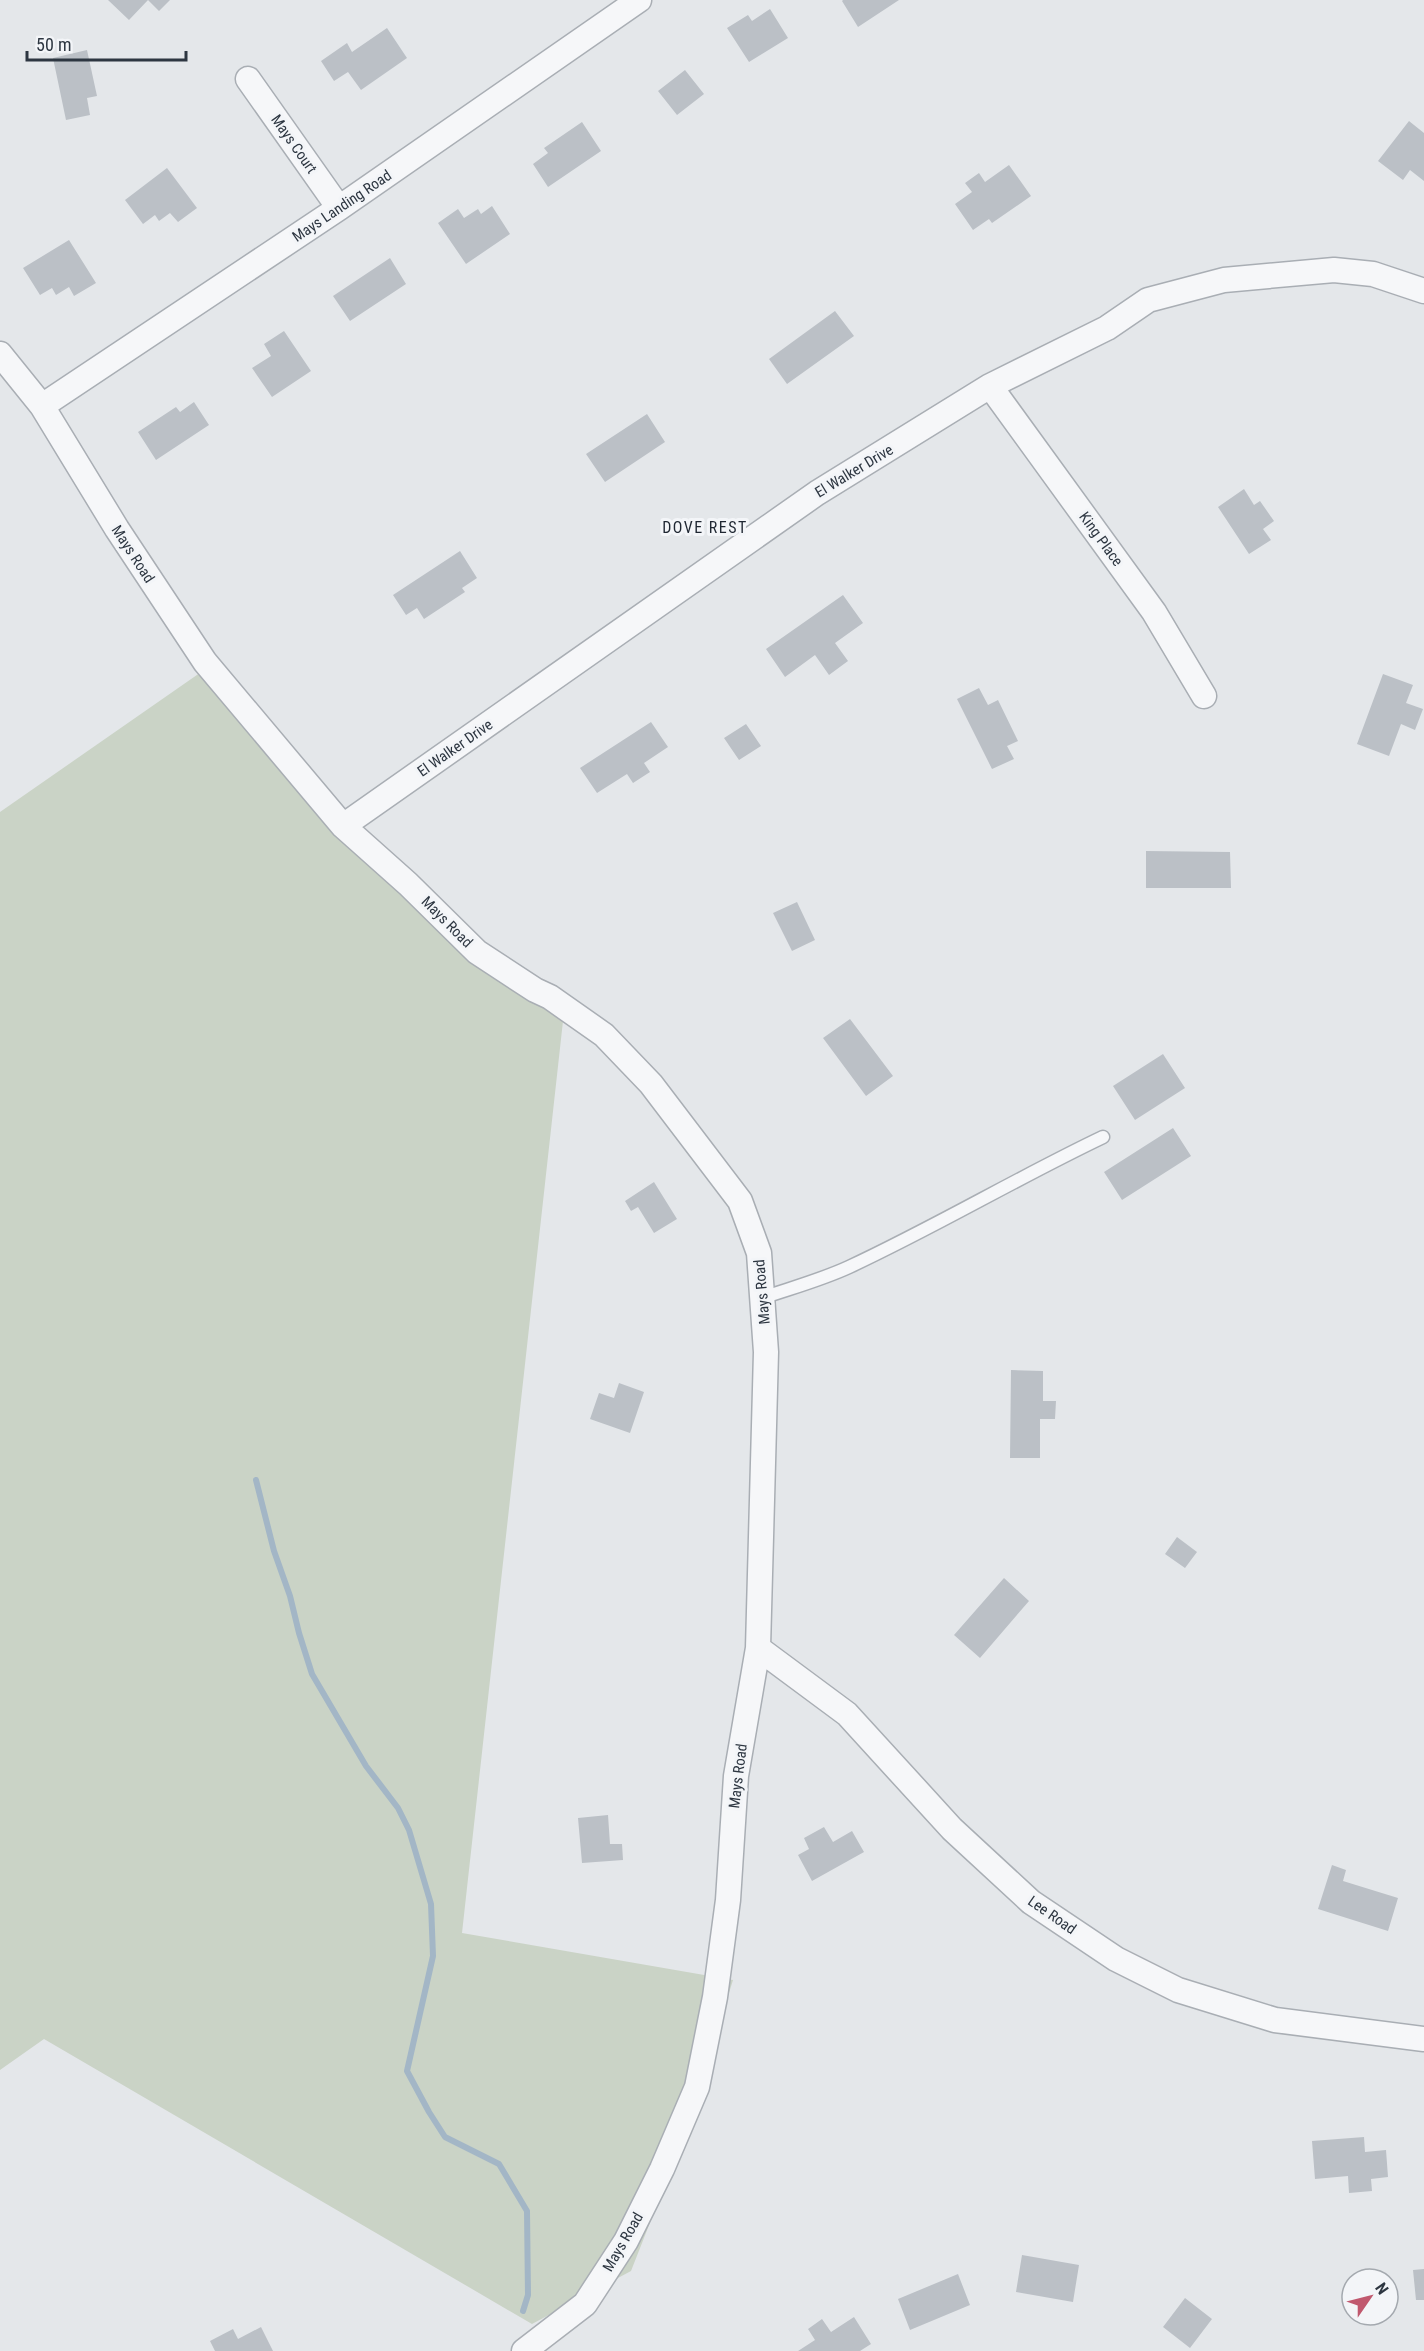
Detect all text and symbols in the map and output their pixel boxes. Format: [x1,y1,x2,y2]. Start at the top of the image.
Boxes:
scale bar [27,24,186,62]
text: 50 m [36,34,71,55]
street label: Mays Court [267,111,321,177]
street label: Mays Landing Road [289,166,395,246]
street label: El Walker Drive [812,441,896,501]
street label: King Place [1075,508,1127,570]
district label: DOVE REST [662,518,748,537]
street label: Mays Road [108,522,158,586]
street label: El Walker Drive [414,715,496,781]
street label: Mays Road [418,893,476,951]
street label: Mays Road [750,1259,774,1325]
street label: Mays Road [725,1743,751,1809]
street label: Lee Road [1024,1892,1080,1938]
street label: Mays Road [599,2209,647,2275]
north arrow [1340,2267,1400,2327]
text: N [1371,2279,1392,2298]

